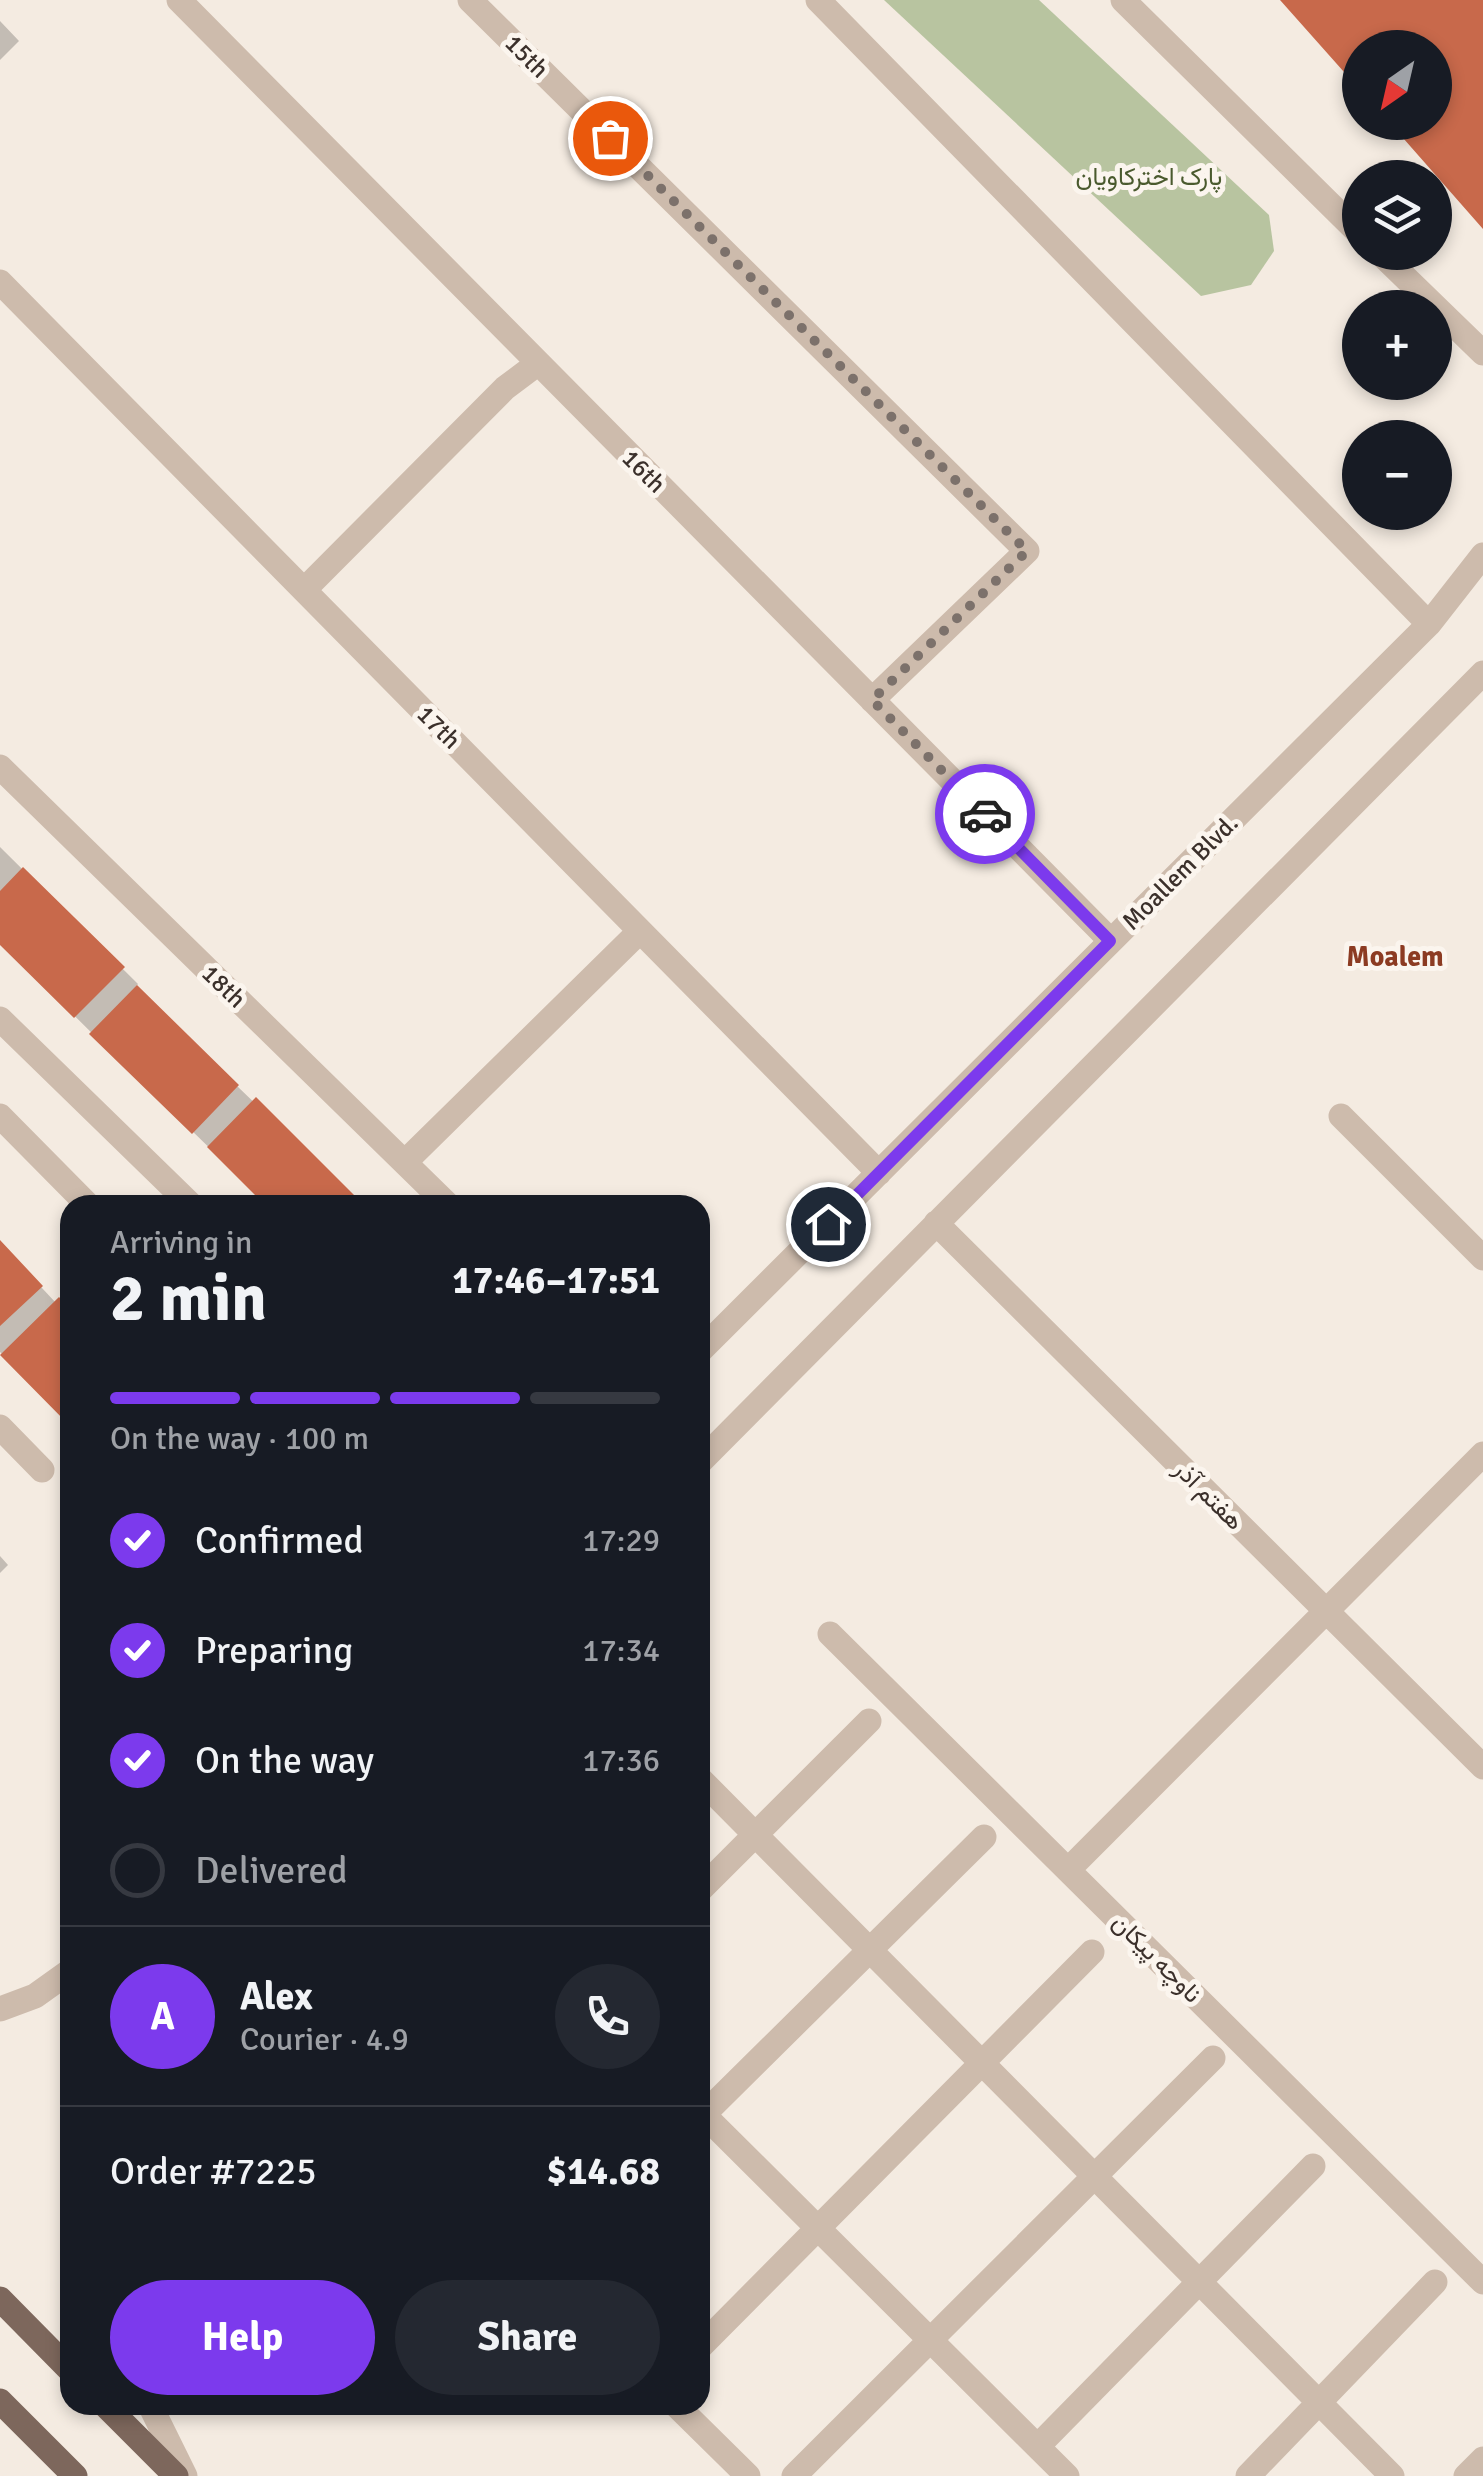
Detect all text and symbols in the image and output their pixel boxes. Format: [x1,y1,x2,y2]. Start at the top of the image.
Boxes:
street label: 15th [499,28,555,84]
north arrow [1342,30,1452,140]
map controls [1342,30,1452,530]
pin [568,96,653,181]
icon: bag [583,111,638,166]
button: layers [1342,160,1452,270]
park label: پارک اخترکاویان [1076,161,1222,193]
button: + [1342,290,1452,400]
button: − [1342,420,1452,530]
street label: 16th [616,443,672,499]
street label: 17th [411,699,467,755]
courier [935,764,1035,864]
icon: car [958,787,1013,842]
street label: Moallem Blvd. [1116,808,1244,936]
district label: Moalem [1346,940,1444,974]
street label: 18th [195,958,253,1014]
pin [786,1182,871,1267]
icon: home [801,1197,856,1252]
text: Arriving in [110,1223,252,1262]
text: 17:46–17:51 [452,1257,660,1304]
text: 2 min [110,1259,267,1339]
text: On the way · 100 m [110,1419,369,1458]
street label: هفتم آذر [1166,1453,1251,1537]
icon: check [110,1513,165,1568]
text: Confirmed [195,1517,364,1564]
text: 17:29 [582,1521,660,1560]
icon: check [110,1623,165,1678]
text: Preparing [195,1627,353,1674]
text: 17:34 [582,1631,660,1670]
icon: check [110,1733,165,1788]
text: On the way [195,1737,374,1784]
text: 17:36 [582,1741,660,1780]
text: Delivered [195,1847,348,1894]
street label: ناوچه پیکان [1105,1907,1208,2010]
button: phone [555,1964,660,2069]
text: Alex [240,1973,313,2020]
text: A [150,1993,175,2040]
text: Courier · 4.9 [240,2020,409,2059]
text: Order #7225 [110,2148,317,2195]
text: $14.68 [547,2148,660,2195]
button: Help [110,2280,375,2395]
button: Share [395,2280,660,2395]

